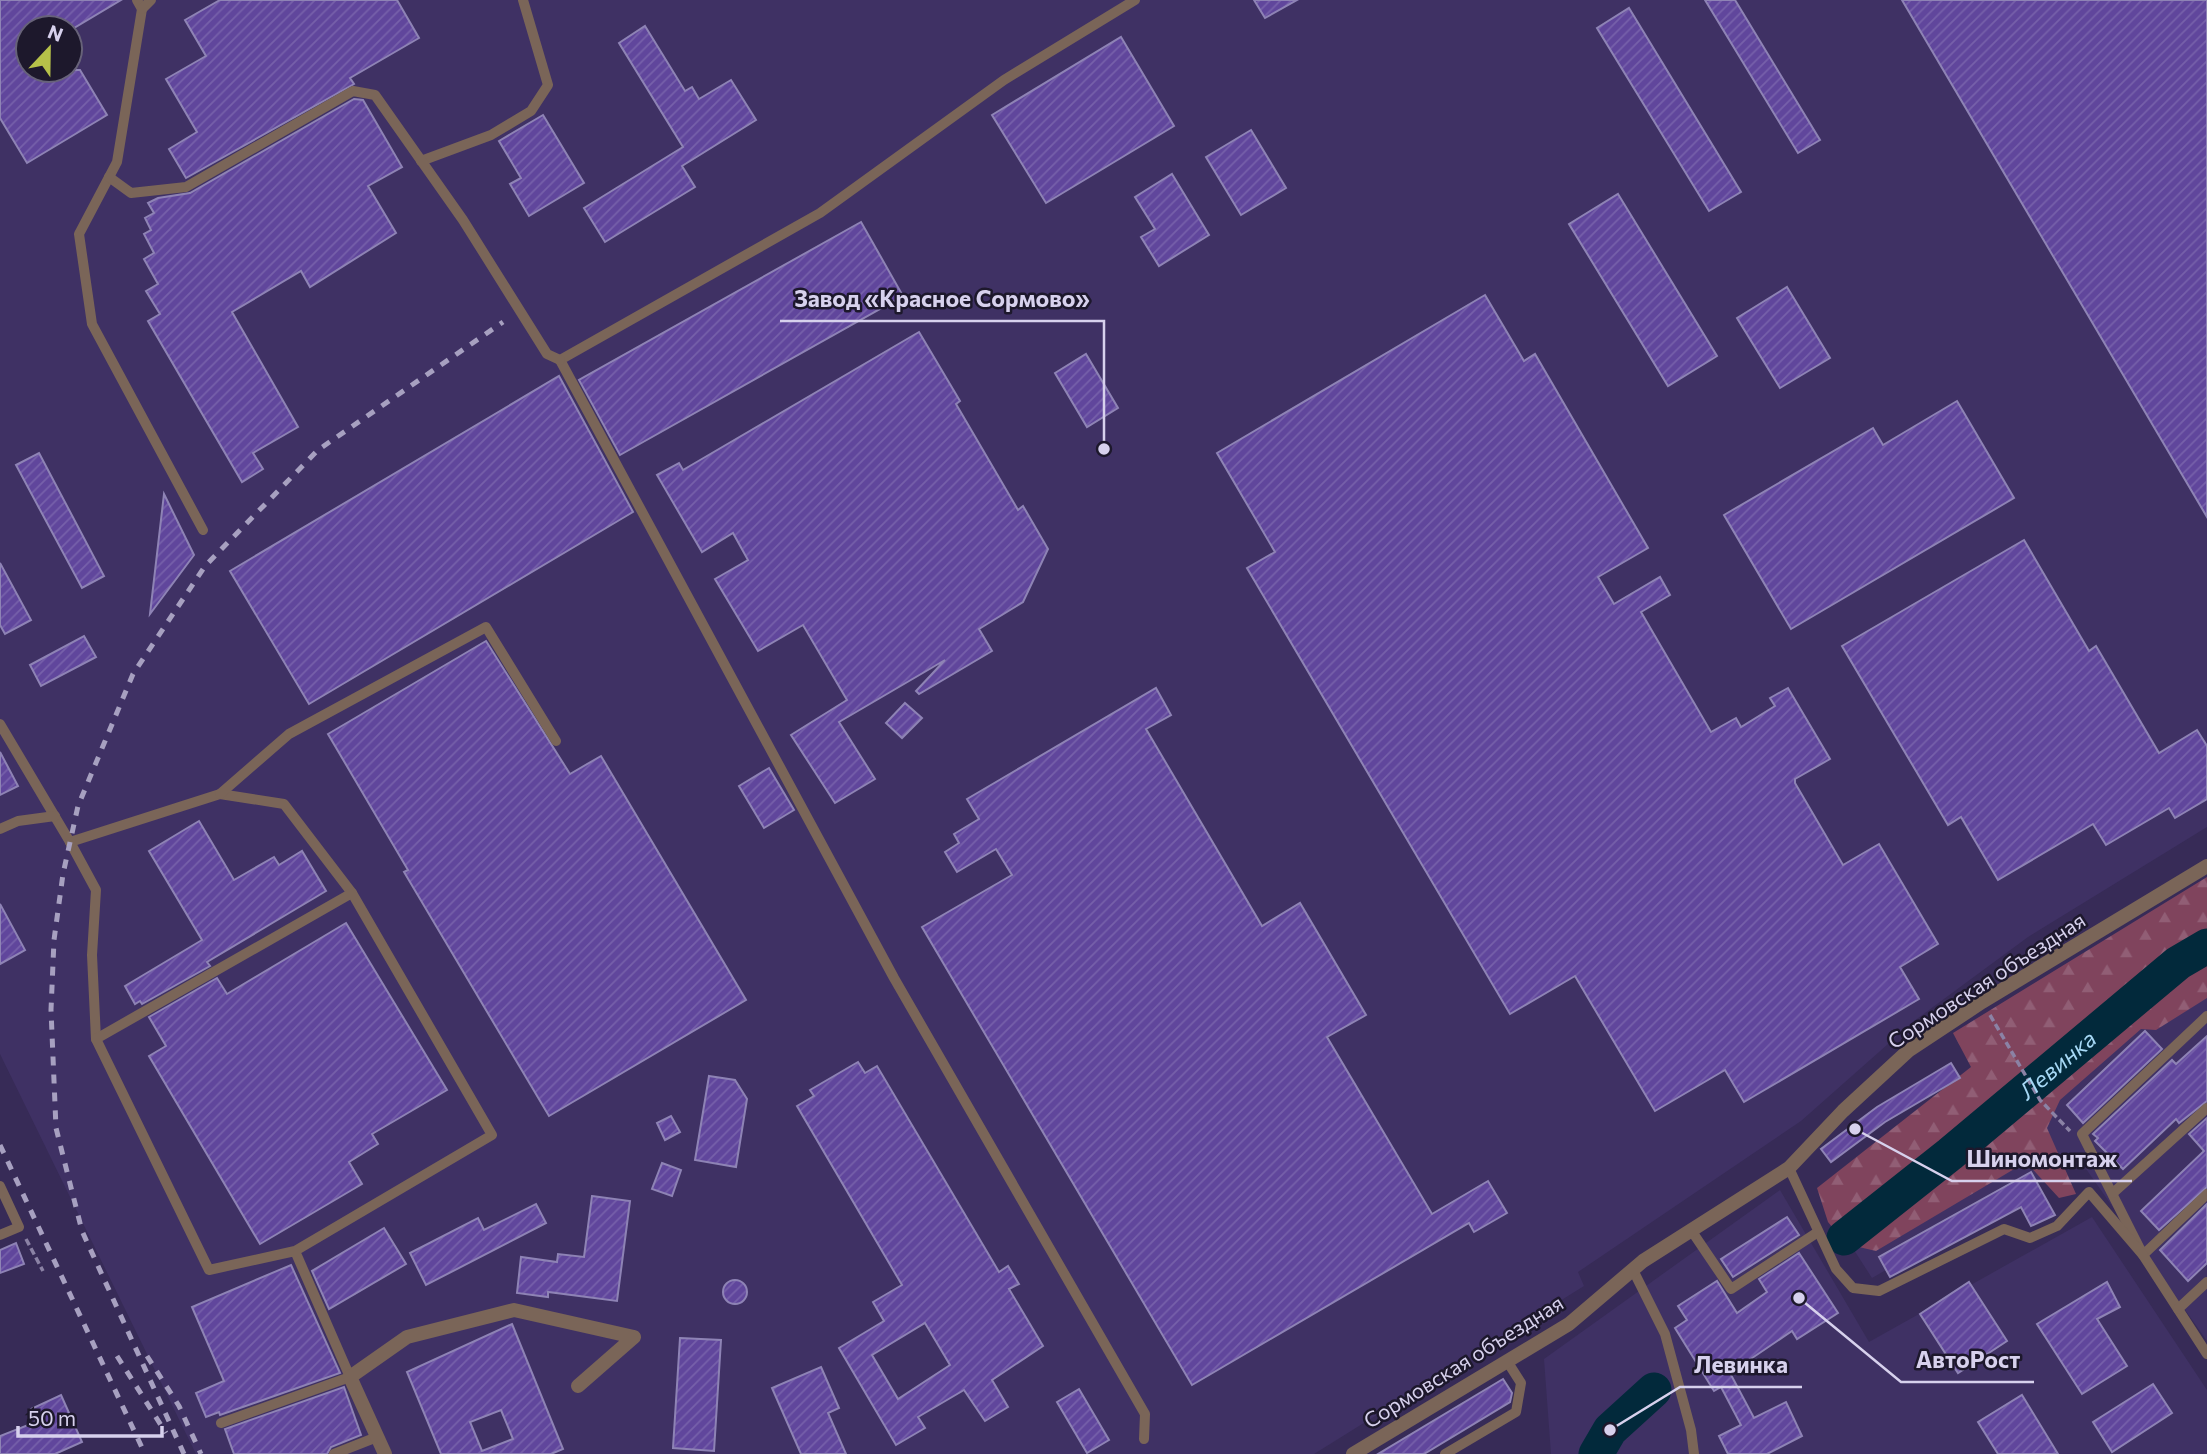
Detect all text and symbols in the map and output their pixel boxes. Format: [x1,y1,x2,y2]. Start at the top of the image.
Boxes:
north arrow [14,14,84,84]
text: N [45,19,66,46]
callout: Завод «Красное Сормово» [780,277,1104,321]
text: Завод «Красное Сормово» [794,284,1090,312]
street label: Сормовская объездная [1882,907,2090,1053]
water label: Левинка [2012,1024,2101,1105]
callout: Шиномонтаж [1952,1137,2132,1181]
text: Шиномонтаж [1966,1144,2118,1172]
street label: Сормовская объездная [1359,1289,1567,1433]
callout: АвтоРост [1901,1338,2034,1382]
callout: Левинка [1680,1343,1802,1387]
text: АвтоРост [1916,1345,2020,1373]
text: Левинка [1694,1350,1788,1378]
scale bar [18,1394,161,1438]
text: 50 m [28,1405,76,1430]

